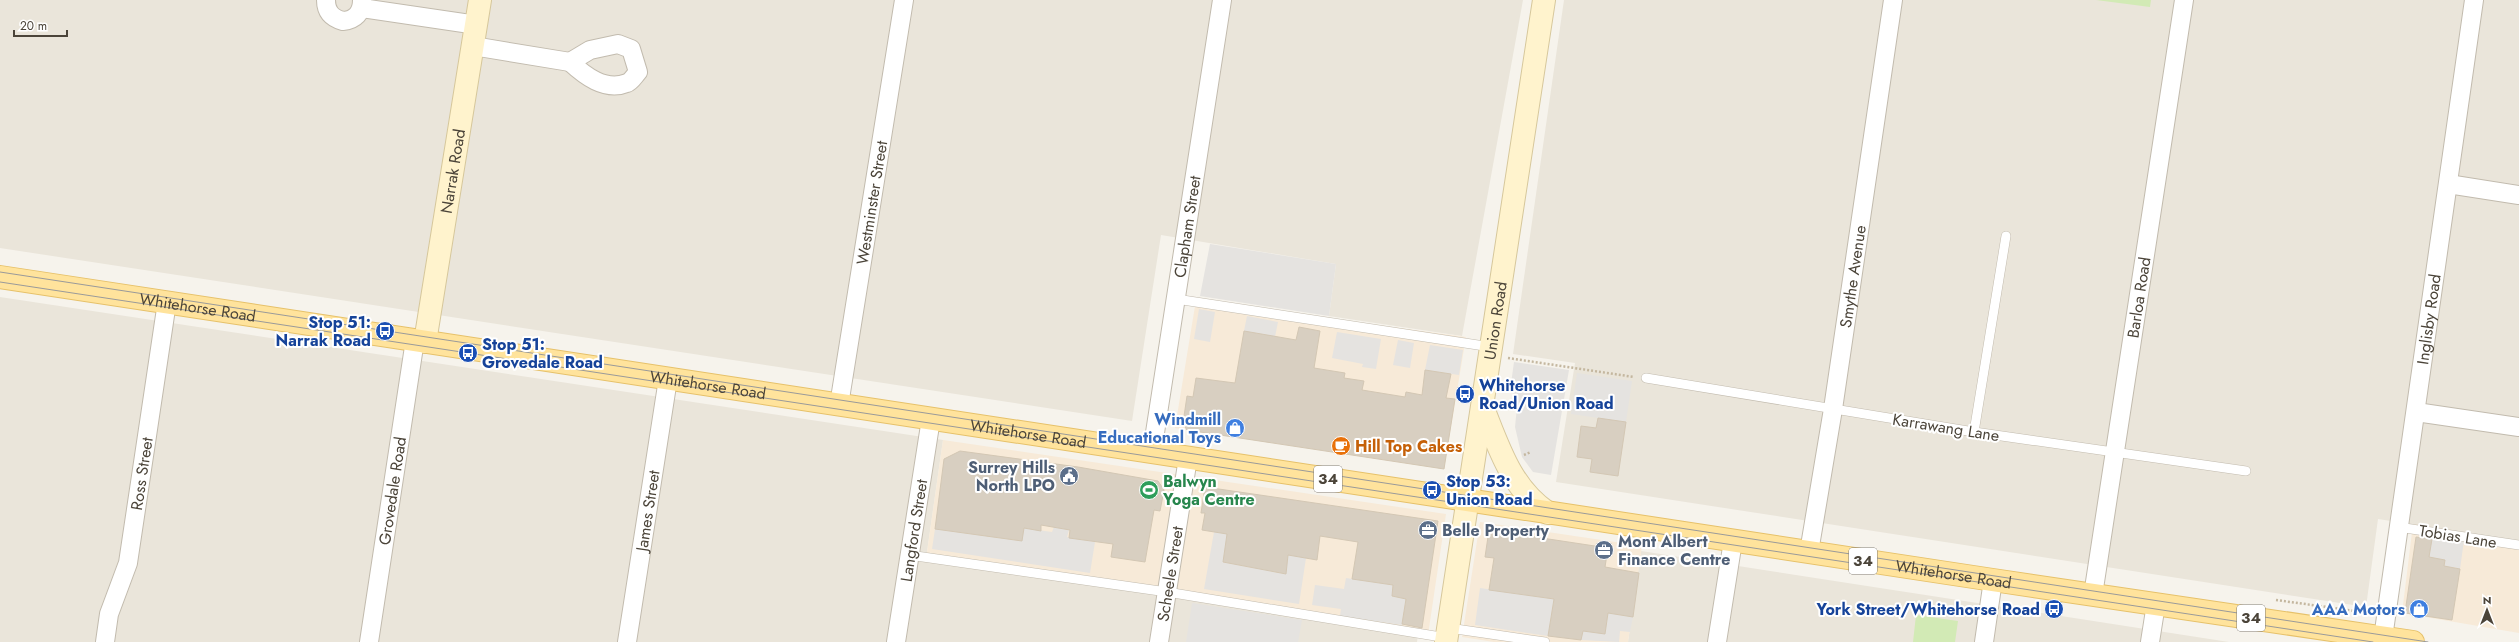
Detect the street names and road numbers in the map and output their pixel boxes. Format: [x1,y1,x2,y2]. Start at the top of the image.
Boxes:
street label: Narrak Road [435,127,471,215]
street label: Westminster Street [851,139,893,266]
street label: Clapham Street [1168,174,1207,279]
street label: Smythe Avenue [1834,224,1872,329]
street label: Barloa Road [2121,255,2157,340]
street label: Inglisby Road [2411,273,2447,366]
street label: Union Road [1478,280,1513,362]
street label: Whitehorse Road [138,287,257,328]
street label: Whitehorse Road [648,365,767,405]
street label: Karrawang Lane [1891,408,2001,447]
street label: Whitehorse Road [968,414,1088,454]
street label: Ross Street [125,435,159,512]
street label: Grovedale Road [373,435,412,547]
road number: 34 [1314,466,1342,492]
street label: James Street [630,468,666,555]
street label: Langford Street [895,477,933,583]
street label: Tobias Lane [2417,519,2498,554]
street label: Scheele Street [1151,524,1189,623]
road number: 34 [1849,548,1877,574]
street label: Whitehorse Road [1894,554,2013,595]
road number: 34 [2237,605,2265,631]

